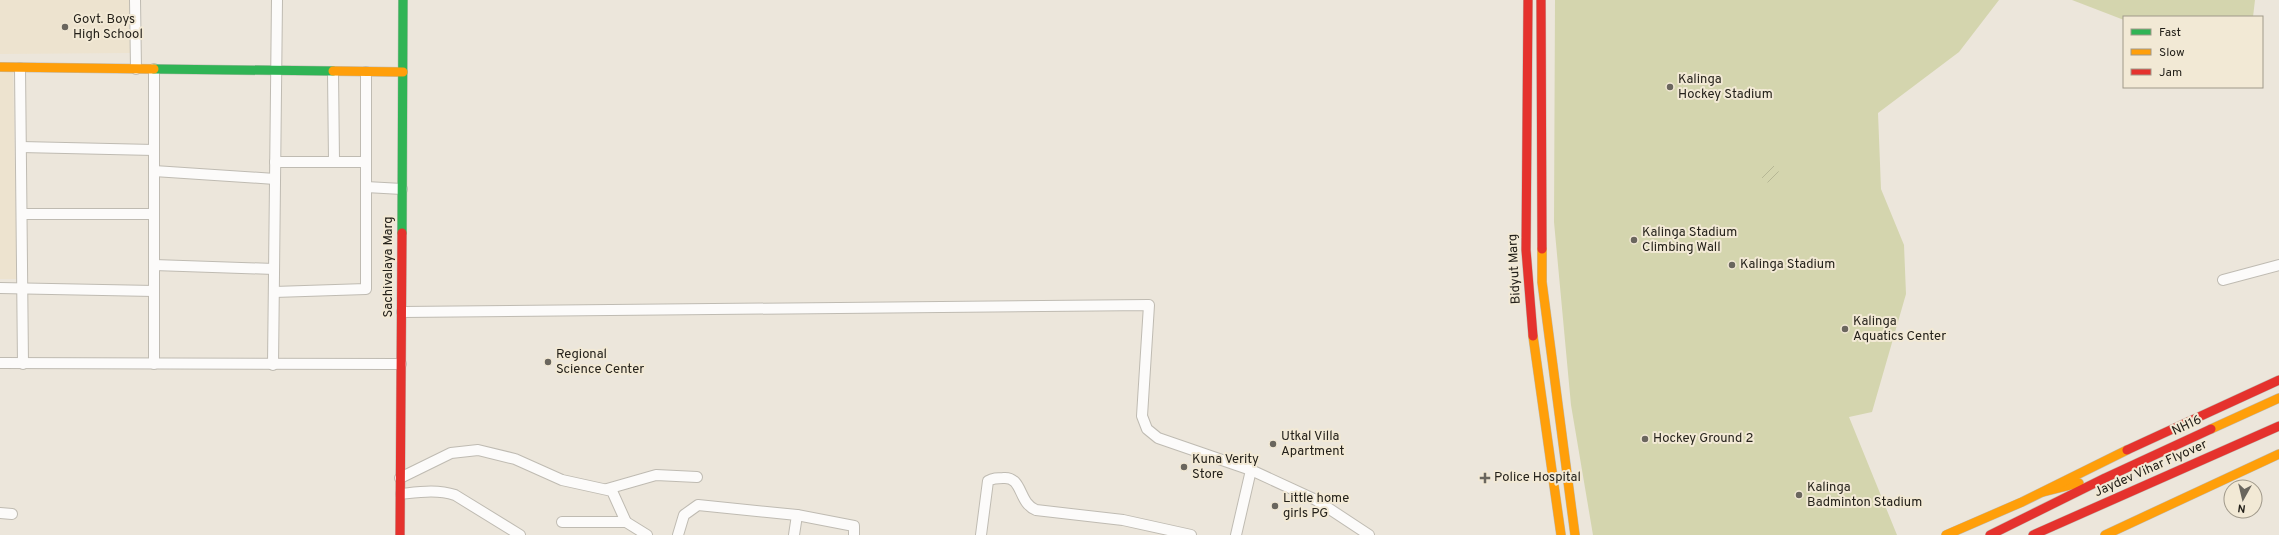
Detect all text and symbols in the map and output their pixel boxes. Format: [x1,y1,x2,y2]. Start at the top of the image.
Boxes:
place label: Govt. Boys High School [73,12,143,43]
legend [2123,16,2263,88]
marker: Govt. Boys High School [60,22,70,32]
text: Fast [2159,25,2181,41]
text: Slow [2159,45,2185,61]
text: Jam [2159,65,2182,81]
place label: Kalinga Hockey Stadium [1678,72,1773,103]
marker: Kalinga Hockey Stadium [1665,82,1675,92]
street label: Sachivalaya Marg [381,216,397,318]
place label: Kalinga Stadium Climbing Wall [1642,225,1737,256]
street label: Bidyut Marg [1505,233,1525,305]
marker: Kalinga Stadium Climbing Wall [1629,235,1639,245]
place label: Kalinga Stadium [1740,257,1835,273]
marker: Kalinga Stadium [1727,260,1737,270]
place label: Kalinga Aquatics Center [1853,314,1946,345]
marker: Kalinga Aquatics Center [1840,324,1850,334]
place label: Regional Science Center [556,347,644,378]
marker: Regional Science Center [543,357,553,367]
street label: NH16 [2170,412,2204,440]
place label: Utkal Villa Apartment [1281,429,1344,460]
place label: Hockey Ground 2 [1653,431,1753,447]
marker: Hockey Ground 2 [1640,434,1650,444]
street label: Jaydev Vihar Flyover [2092,437,2210,501]
marker: Utkal Villa Apartment [1268,439,1278,449]
place label: Kuna Verity Store [1192,452,1259,483]
marker: Kuna Verity Store [1179,462,1189,472]
place label: Police Hospital [1494,470,1581,486]
marker: Police Hospital [1479,472,1491,484]
north arrow [2223,479,2263,519]
place label: Kalinga Badminton Stadium [1807,480,1922,511]
marker: Kalinga Badminton Stadium [1794,490,1804,500]
place label: Little home girls PG [1283,491,1349,522]
text: N [2237,500,2247,515]
marker: Little home girls PG [1270,501,1280,511]

